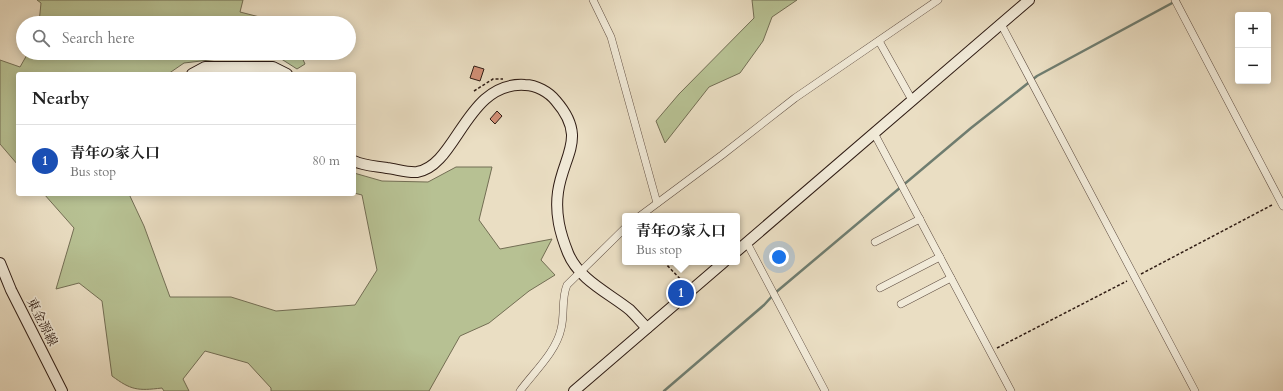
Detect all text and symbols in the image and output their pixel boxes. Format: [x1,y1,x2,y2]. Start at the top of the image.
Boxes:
map controls [1235,12,1271,84]
button: + [1235,12,1271,48]
search box [16,16,356,60]
icon: search [30,27,52,49]
text: Search here [62,28,135,48]
button: − [1235,48,1271,84]
text: Nearby [32,87,89,110]
text: 青年の家入口 [70,143,160,163]
text: 1 [42,152,48,170]
text: 80 m [312,152,340,170]
text: Bus stop [70,163,116,181]
popup [622,213,740,265]
text: 青年の家入口 [636,221,726,241]
text: Bus stop [636,241,682,259]
your location [769,247,789,267]
pin: 1 [668,278,694,308]
street label: 東金源線 [22,295,62,349]

